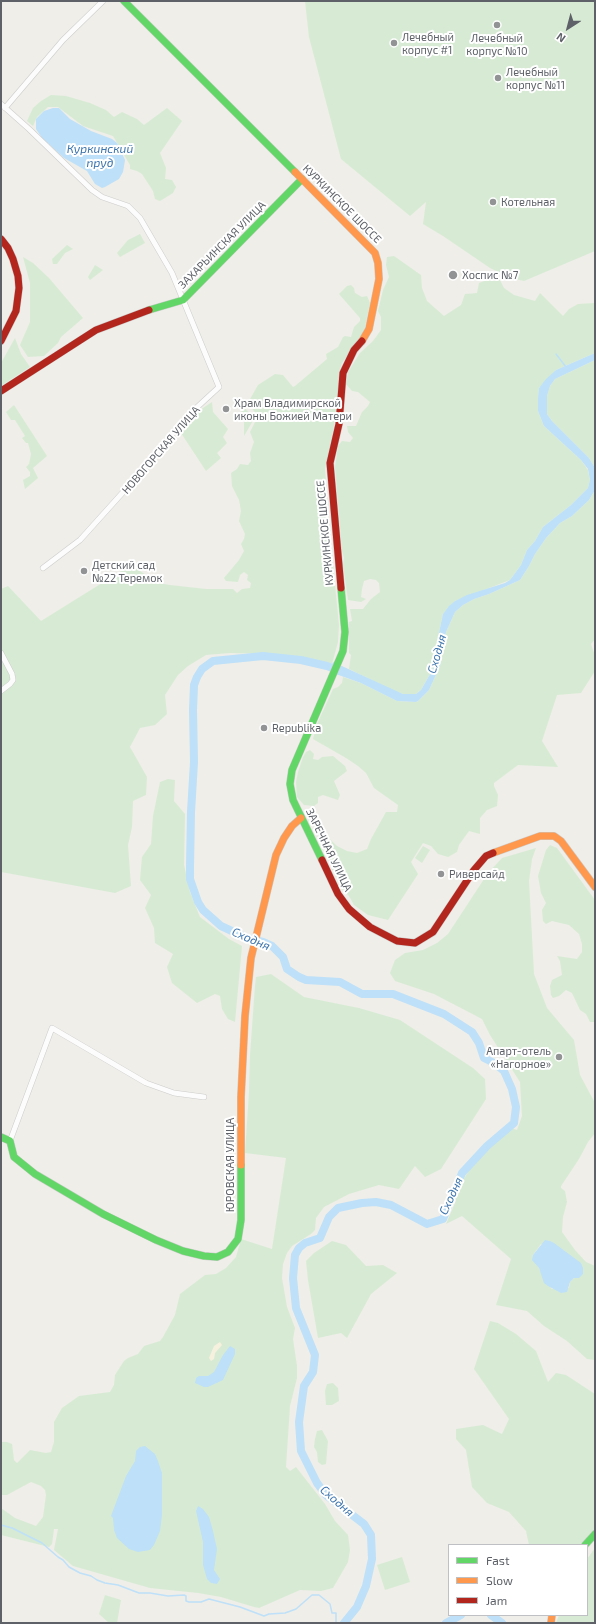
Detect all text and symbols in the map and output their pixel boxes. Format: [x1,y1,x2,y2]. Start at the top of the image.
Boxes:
north arrow [548,8,588,48]
marker: Лечебный корпус №10 [492,20,502,30]
place label: Лечебный корпус #1 [402,30,454,56]
place label: Лечебный корпус №10 [466,31,528,57]
text: N [554,31,568,46]
marker: Лечебный корпус #1 [389,38,399,48]
place label: Лечебный корпус №11 [506,65,565,91]
marker: Лечебный корпус №11 [493,73,503,83]
water label: Куркинский пруд [67,142,133,170]
street label: КУРКИНСКОЕ ШОССЕ [300,162,384,246]
place label: Котельная [501,195,555,209]
marker: Котельная [488,197,498,207]
street label: ЗАХАРЬИНСКАЯ УЛИЦА [176,199,268,291]
place label: Хоспис №7 [462,268,518,282]
marker: Хоспис №7 [447,269,459,281]
place label: Храм Владимирской иконы Божией Матери [234,396,352,422]
street label: НОВОГОРСКАЯ УЛИЦА [119,403,203,497]
marker: Храм Владимирской иконы Божией Матери [221,404,231,414]
street label: КУРКИНСКОЕ ШОССЕ [314,480,336,586]
place label: Детский сад №22 Теремок [92,558,162,584]
marker: Детский сад №22 Теремок [79,566,89,576]
water label: Сходня [425,633,449,675]
place label: Republika [272,721,321,735]
marker: Republika [259,723,269,733]
street label: ЗАРЕЧНАЯ УЛИЦА [303,806,355,894]
place label: Риверсайд [449,867,505,881]
marker: Риверсайд [436,869,446,879]
water label: Сходня [230,925,272,953]
place label: Апарт-отель «Нагорное» [486,1044,551,1070]
marker: Апарт-отель «Нагорное» [554,1052,564,1062]
street label: ЮРОВСКАЯ УЛИЦА [223,1118,237,1212]
water label: Сходня [436,1175,466,1217]
water label: Сходня [317,1482,357,1520]
legend [448,1544,588,1616]
text: Fast [486,1553,509,1567]
text: Slow [486,1573,513,1587]
text: Jam [486,1593,507,1607]

